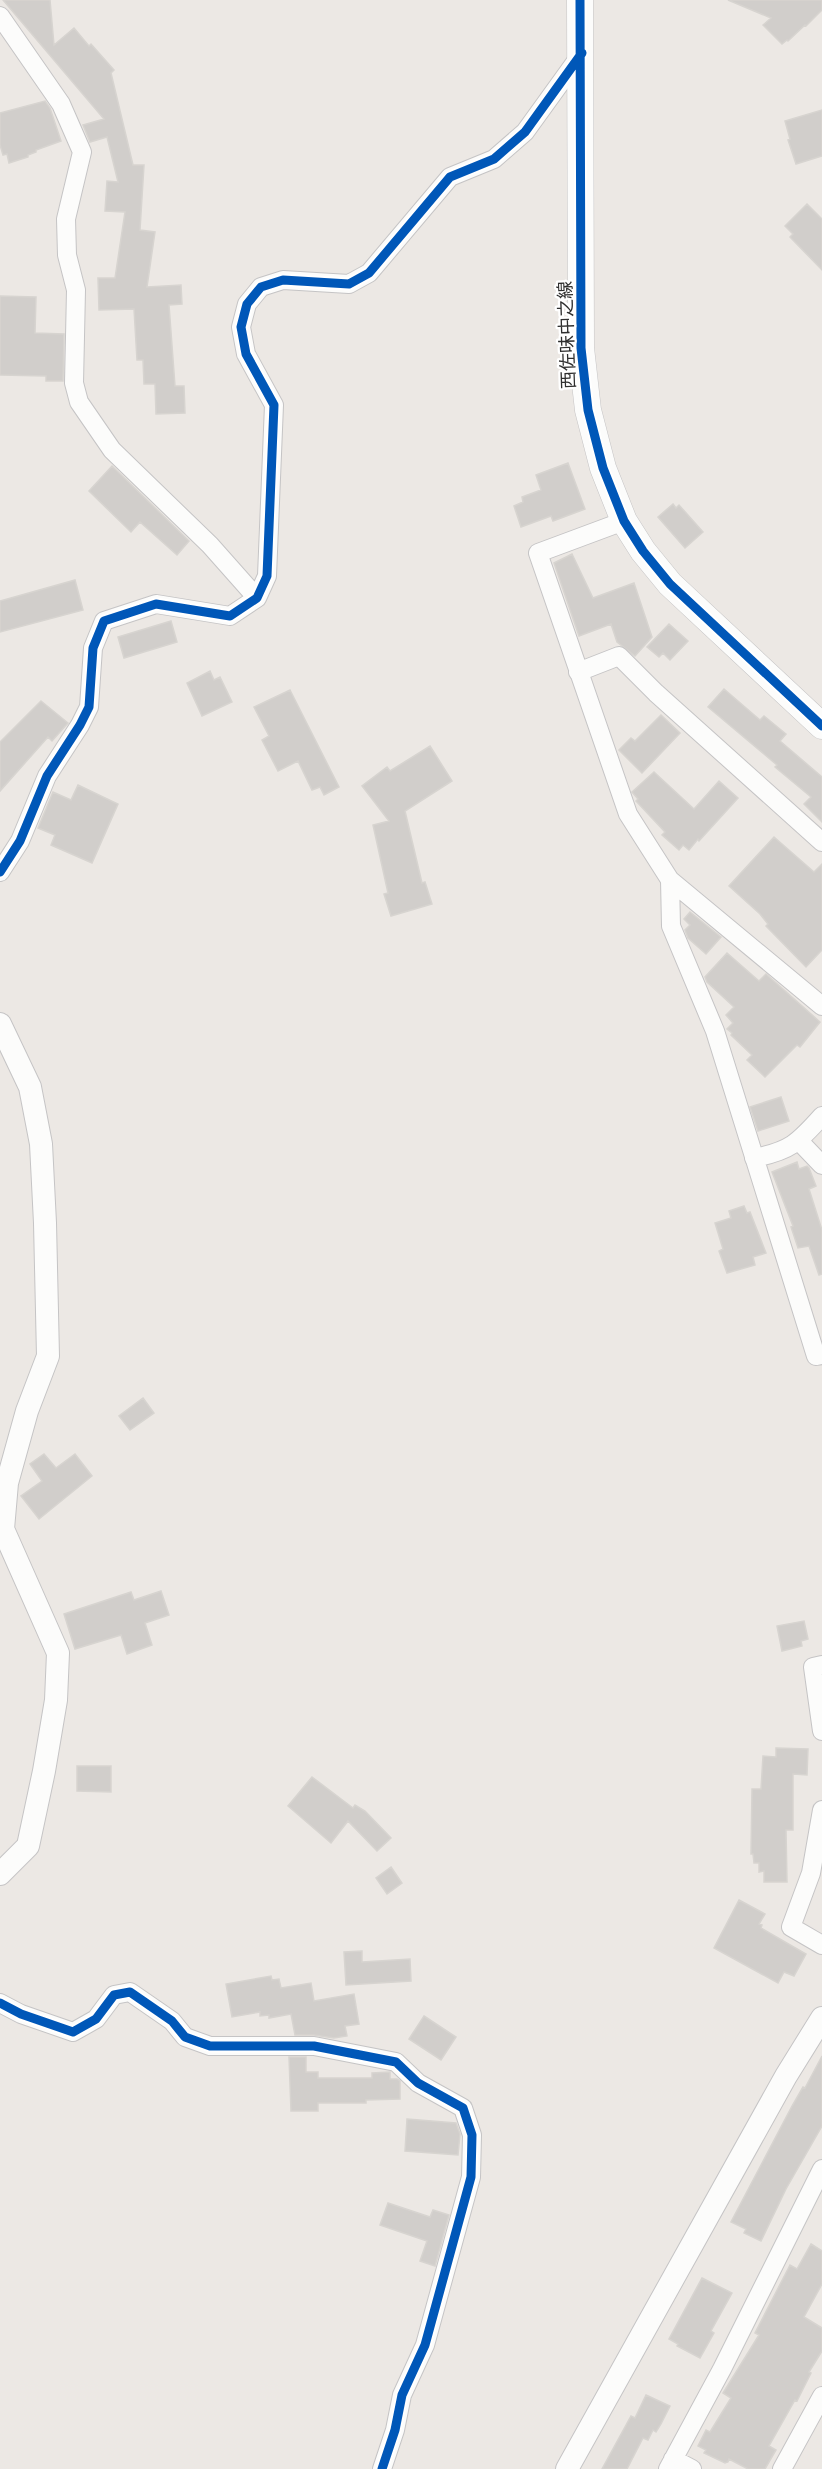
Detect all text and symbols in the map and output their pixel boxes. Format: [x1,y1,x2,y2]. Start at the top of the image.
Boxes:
street label: 西佐味中之線 [555,281,582,389]

